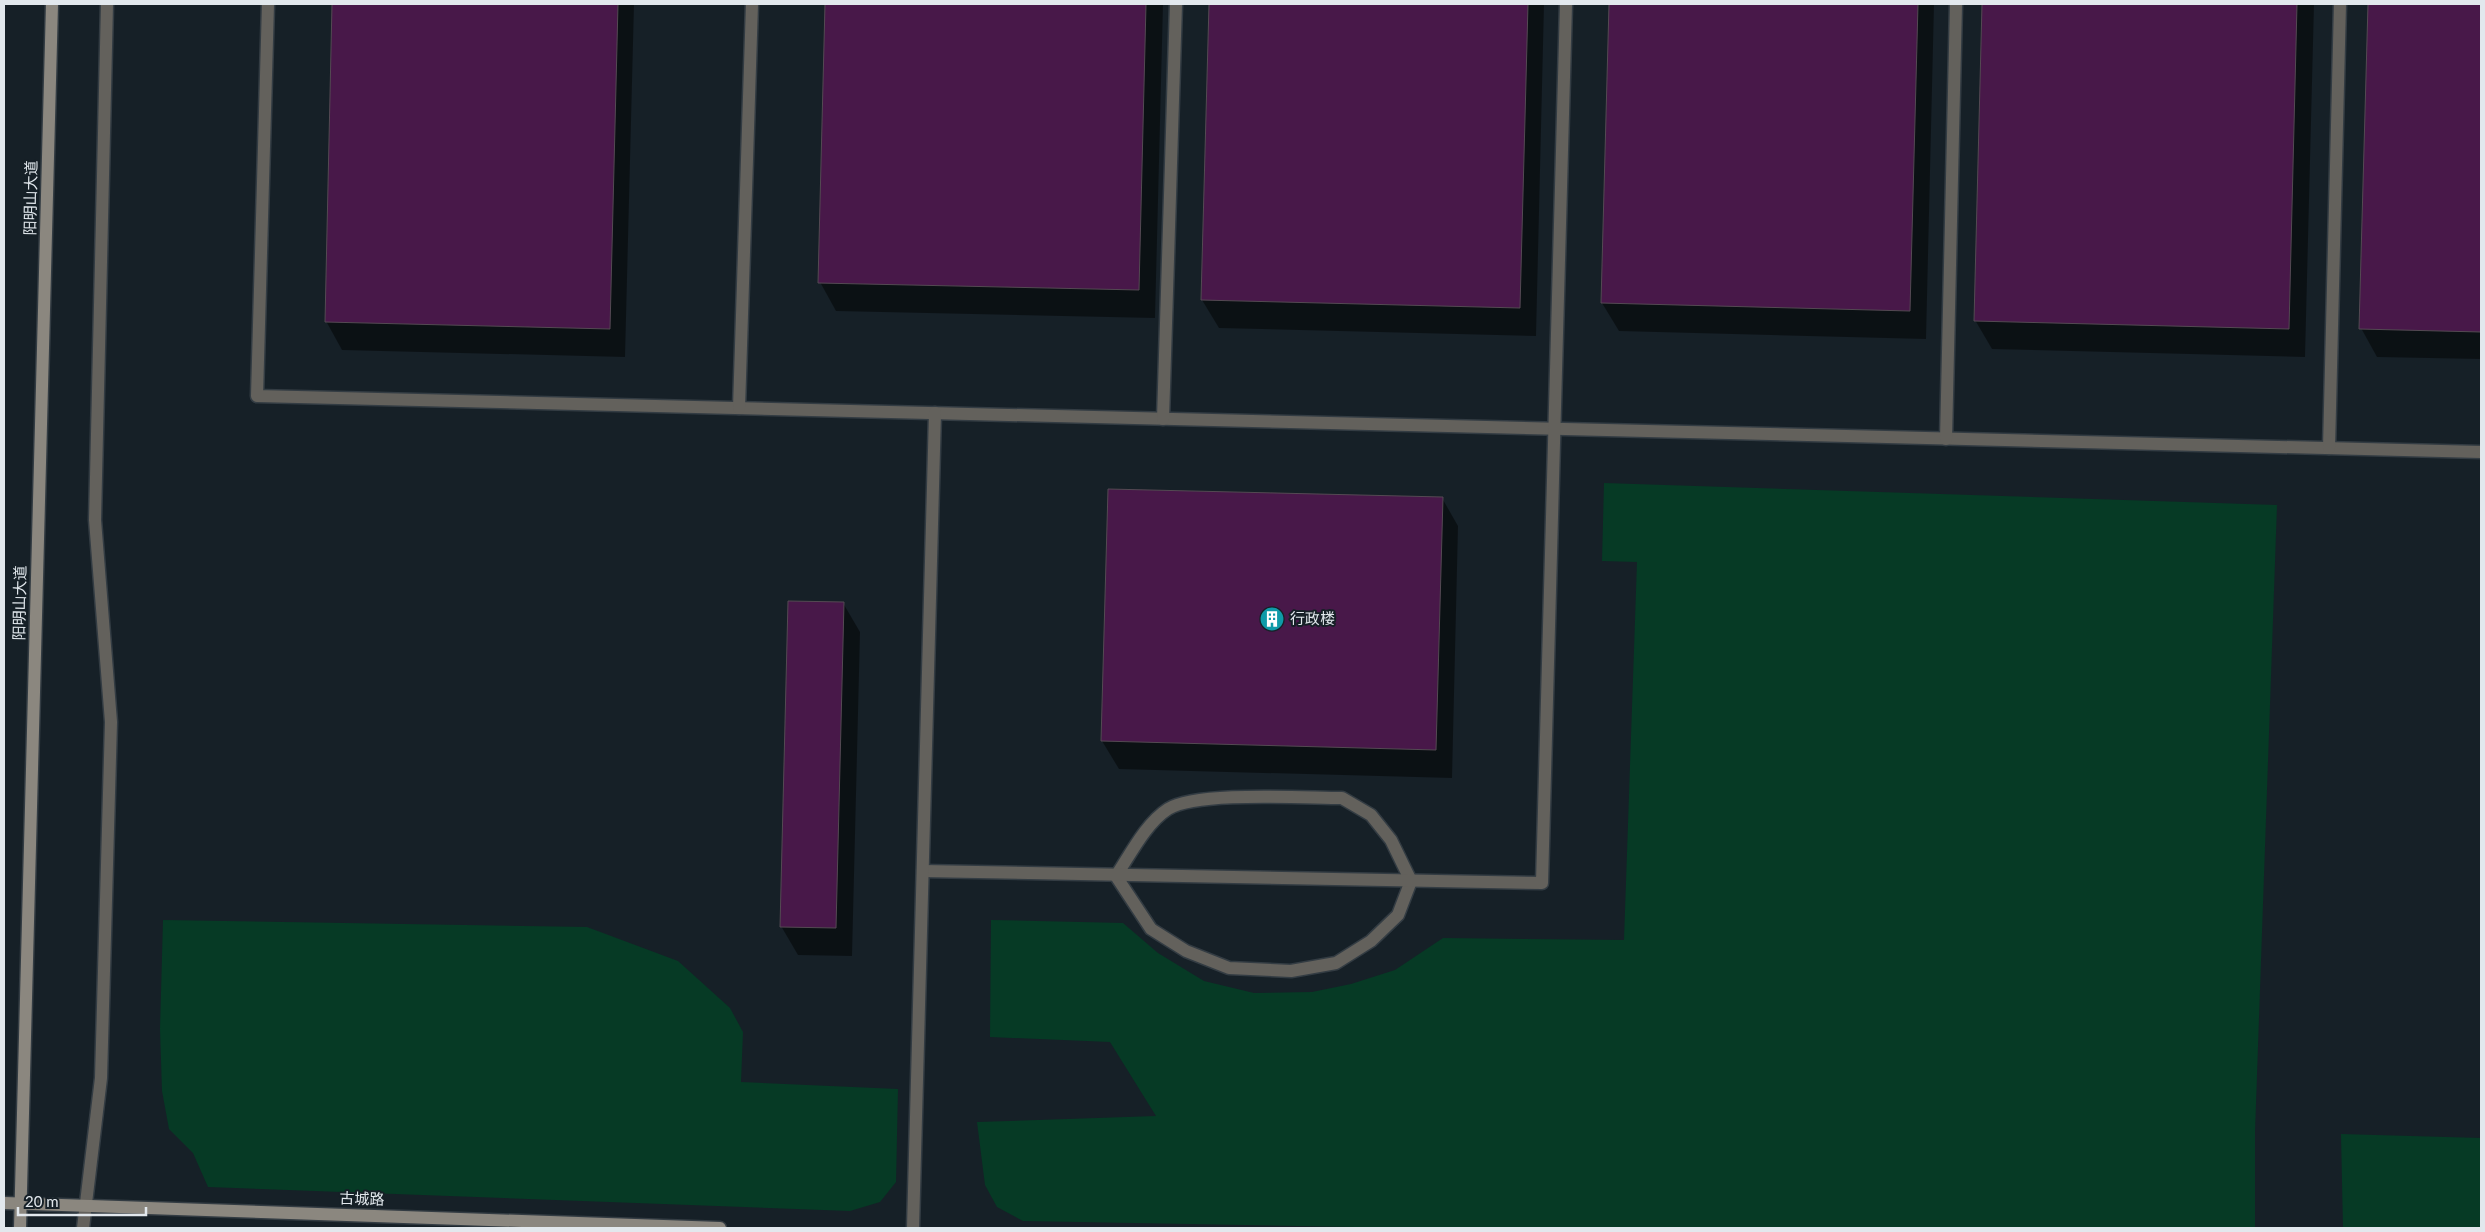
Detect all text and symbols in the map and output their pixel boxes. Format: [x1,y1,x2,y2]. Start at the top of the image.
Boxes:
street label: 阳明山大道 [20,160,40,236]
street label: 阳明山大道 [9,565,29,641]
building icon: 行政楼 [1259,606,1285,632]
place label: 行政楼 [1290,609,1335,627]
scale bar [18,1184,145,1216]
street label: 古城路 [339,1188,385,1208]
text: 20 m [25,1192,59,1210]

